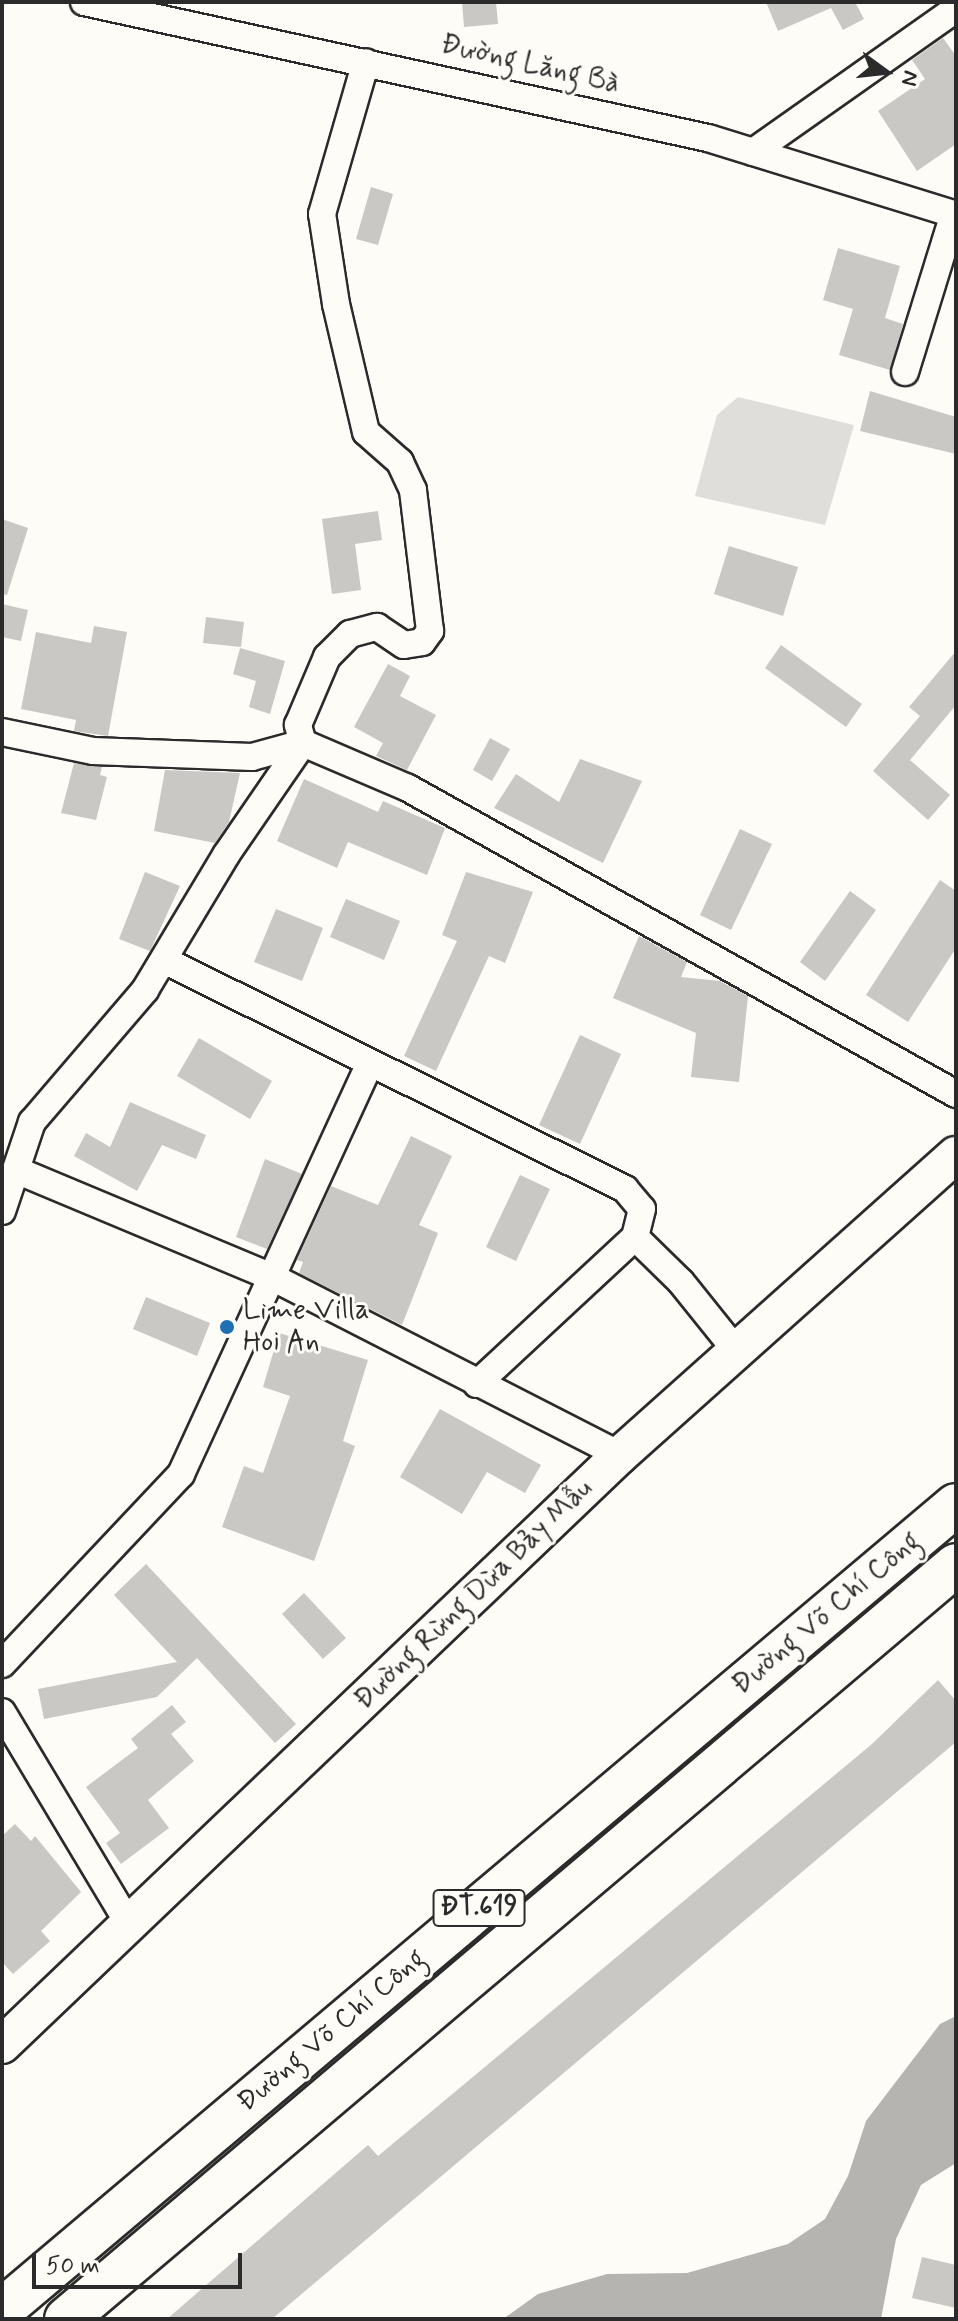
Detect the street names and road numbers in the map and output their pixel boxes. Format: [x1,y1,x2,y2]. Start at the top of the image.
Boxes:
street label: Đường Lăng Bà [438,28,622,102]
street label: Đường Rừng Dừa Bảy Mẫu [350,1475,598,1715]
street label: Đường Võ Chí Công [727,1526,927,1702]
road number: ĐT.619 [431,1886,527,1930]
street label: Đường Võ Chí Công [232,1943,432,2119]

